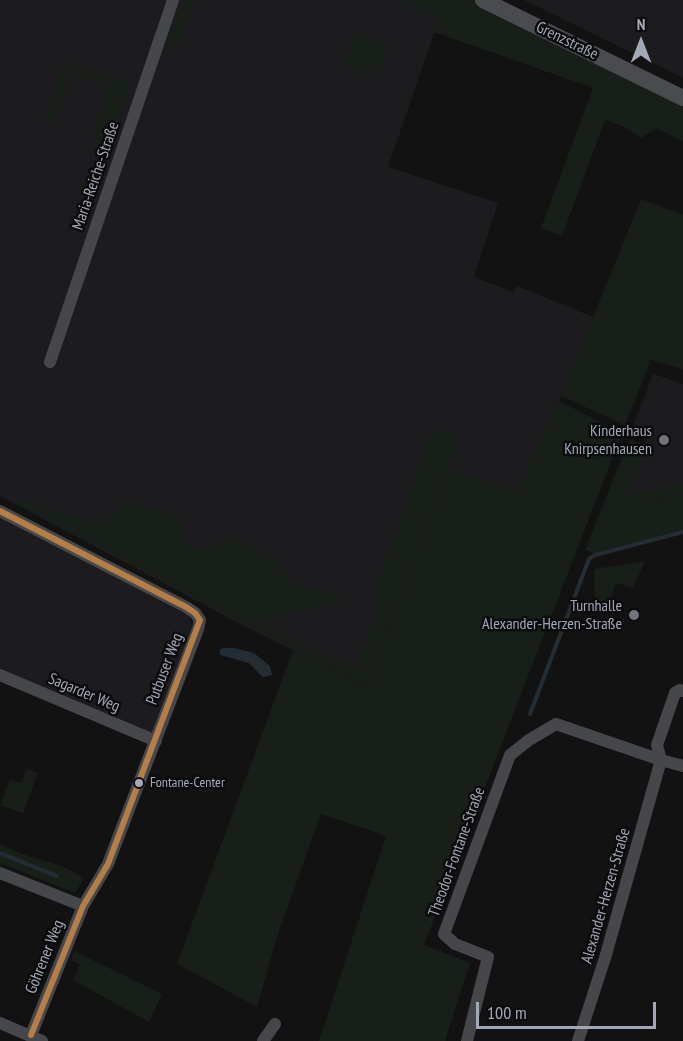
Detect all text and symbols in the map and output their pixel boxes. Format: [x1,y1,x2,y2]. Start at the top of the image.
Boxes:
north arrow [611,12,671,72]
text: N [637,14,645,34]
street label: Grenzstraße [533,18,601,64]
street label: Maria-Reiche-Straße [69,119,123,233]
place label: Kinderhaus Knirpsenhausen [564,421,652,459]
marker: Kinderhaus Knirpsenhausen [657,433,671,447]
place label: Turnhalle Alexander-Herzen-Straße [482,596,622,634]
marker: Turnhalle Alexander-Herzen-Straße [627,608,641,622]
street label: Putbuser Weg [143,630,187,708]
street label: Sagarder Weg [45,669,123,717]
place label: Fontane-Center [150,775,225,791]
marker: Fontane-Center [133,777,145,789]
street label: Theodor-Fontane-Straße [425,785,489,919]
street label: Alexander-Herzen-Straße [577,826,635,966]
street label: Göhrener Weg [22,917,68,997]
scale bar [479,990,659,1028]
text: 100 m [487,1001,527,1024]

